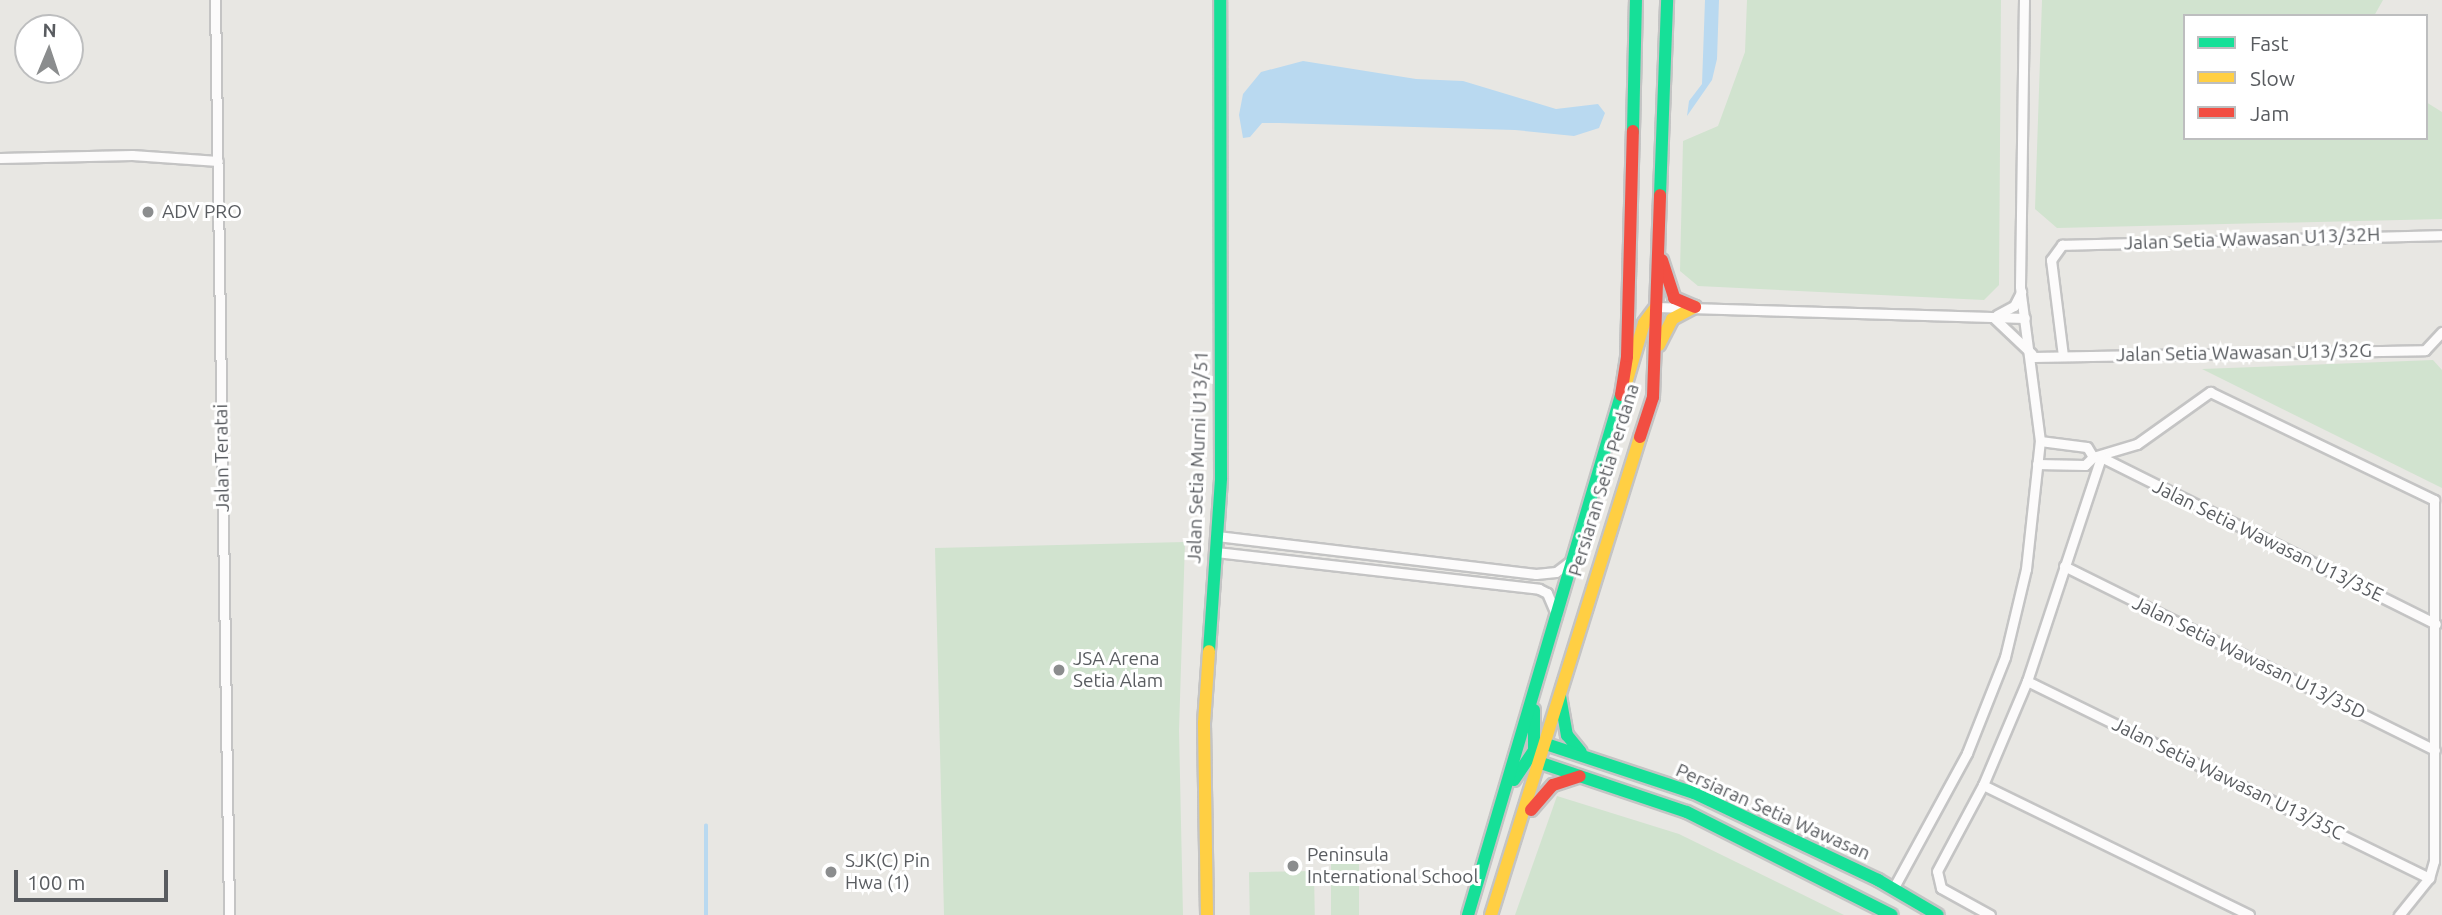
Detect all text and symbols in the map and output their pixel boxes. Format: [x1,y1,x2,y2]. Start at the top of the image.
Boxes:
north arrow [14,14,84,84]
legend [2183,14,2428,140]
text: N [42,19,57,41]
text: Fast [2250,31,2288,55]
text: Slow [2250,66,2295,90]
text: Jam [2250,101,2289,125]
place label: ADV PRO [162,201,242,223]
marker: ADV PRO [140,204,156,220]
street label: Jalan Setia Wawasan U13/32H [2123,223,2381,255]
street label: Jalan Setia Wawasan U13/32G [2116,339,2372,367]
street label: Jalan Setia Murni U13/51 [1183,350,1213,564]
street label: Persiaran Setia Perdana [1564,381,1644,579]
street label: Jalan Teratai [210,404,234,512]
street label: Jalan Setia Wawasan U13/35E [2149,475,2387,607]
street label: Jalan Setia Wawasan U13/35D [2129,592,2369,724]
place label: JSA Arena Setia Alam [1073,648,1163,692]
marker: JSA Arena Setia Alam [1051,662,1067,678]
street label: Jalan Setia Wawasan U13/35C [2108,713,2348,845]
street label: Persiaran Setia Wawasan [1672,759,1874,865]
place label: Peninsula International School [1307,844,1478,888]
place label: SJK(C) Pin Hwa (1) [845,850,930,894]
scale bar [18,856,172,900]
marker: Peninsula International School [1285,858,1301,874]
marker: SJK(C) Pin Hwa (1) [823,864,839,880]
text: 100 m [27,870,85,894]

